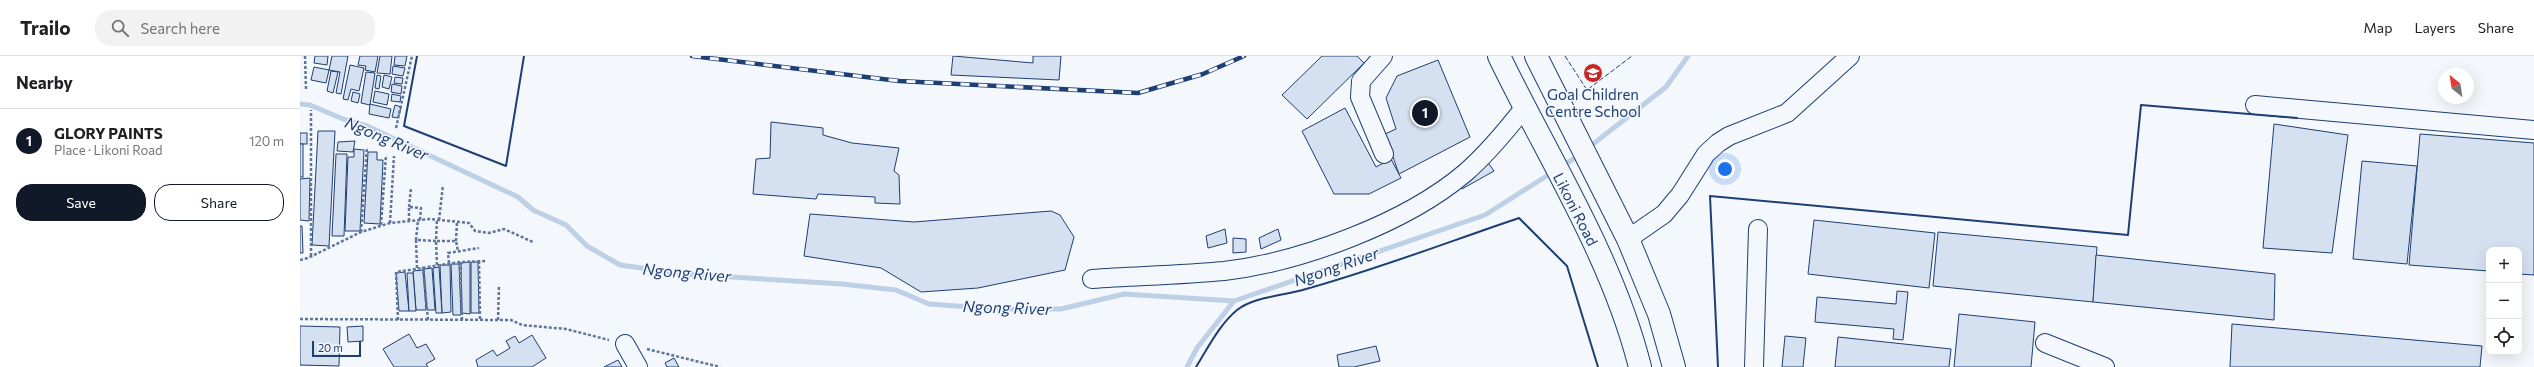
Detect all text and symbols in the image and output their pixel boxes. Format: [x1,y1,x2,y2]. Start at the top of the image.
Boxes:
search box [95,10,375,46]
text: Trailo [20,16,71,39]
icon: search [109,17,131,39]
text: Search here [141,19,220,37]
text: Map [2364,19,2392,36]
text: Layers [2414,19,2456,36]
text: Share [2478,19,2514,36]
school or university icon: Goal Children Centre School [1582,62,1604,84]
north arrow [2438,68,2474,104]
text: Nearby [16,72,73,93]
place label: Goal Children Centre School [1545,85,1641,120]
pin: 1 [1412,98,1438,128]
water label: Ngong River [342,112,432,164]
text: GLORY PAINTS [54,124,163,142]
text: 1 [26,133,32,149]
text: 120 m [249,133,284,149]
text: Place · Likoni Road [54,142,163,158]
your location [1715,159,1735,179]
street label: Likoni Road [1550,169,1602,249]
button: Save [16,184,146,221]
button: Share [154,184,284,221]
water label: Ngong River [1291,242,1382,289]
map controls [2486,247,2522,355]
button: + [2486,247,2522,283]
water label: Ngong River [642,259,733,285]
button: − [2486,283,2522,319]
water label: Ngong River [962,296,1052,318]
button: locate [2486,319,2522,355]
scale bar [312,339,361,358]
text: 20 m [318,341,343,354]

